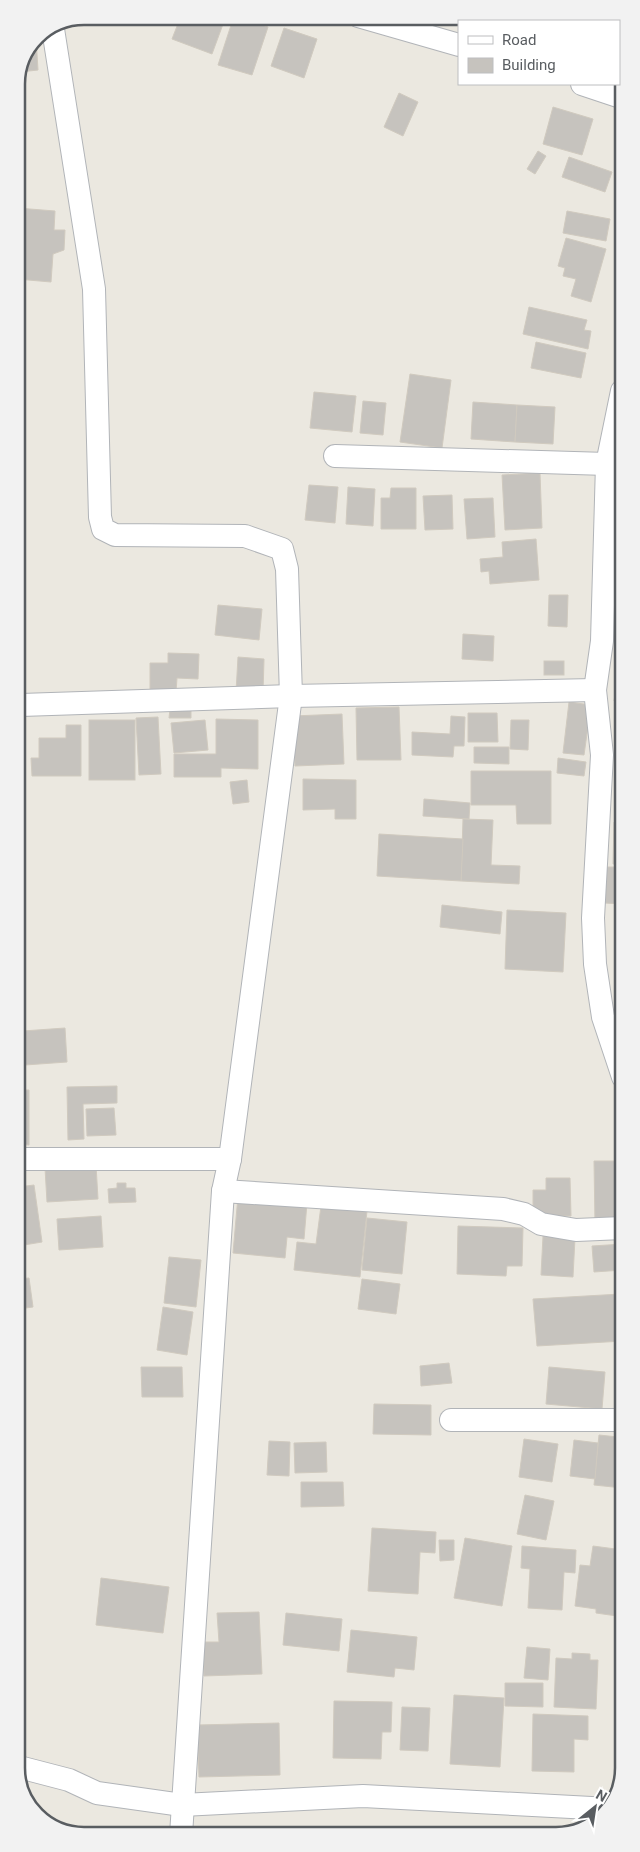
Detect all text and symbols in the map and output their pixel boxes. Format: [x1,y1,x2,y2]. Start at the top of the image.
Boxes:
legend [458,20,620,85]
text: Road [502,31,536,49]
text: Building [502,56,556,74]
north arrow [570,1782,620,1832]
text: N [593,1786,610,1805]

